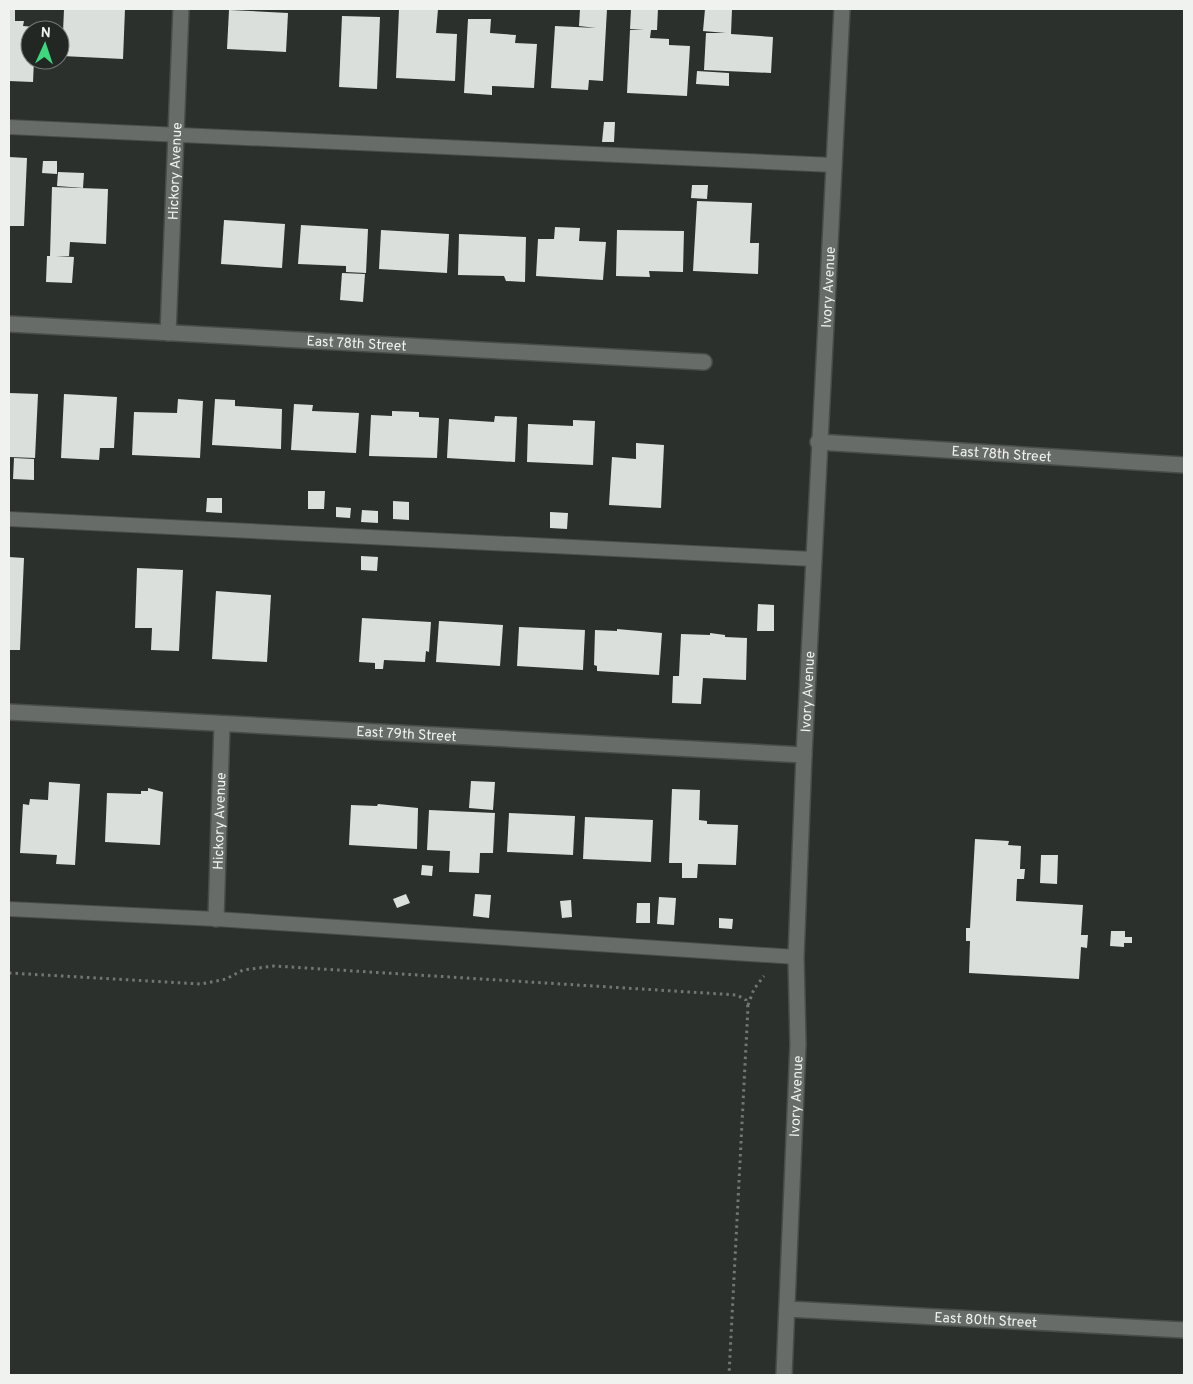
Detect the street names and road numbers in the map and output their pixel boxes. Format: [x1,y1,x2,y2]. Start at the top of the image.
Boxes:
street label: Hickory Avenue [166,122,186,220]
street label: Ivory Avenue [819,246,840,328]
street label: East 78th Street [306,333,407,356]
street label: East 78th Street [951,443,1052,467]
street label: Ivory Avenue [798,651,819,733]
street label: East 79th Street [356,724,457,746]
street label: Hickory Avenue [211,772,231,870]
street label: Ivory Avenue [787,1055,808,1137]
street label: East 80th Street [934,1310,1037,1332]

